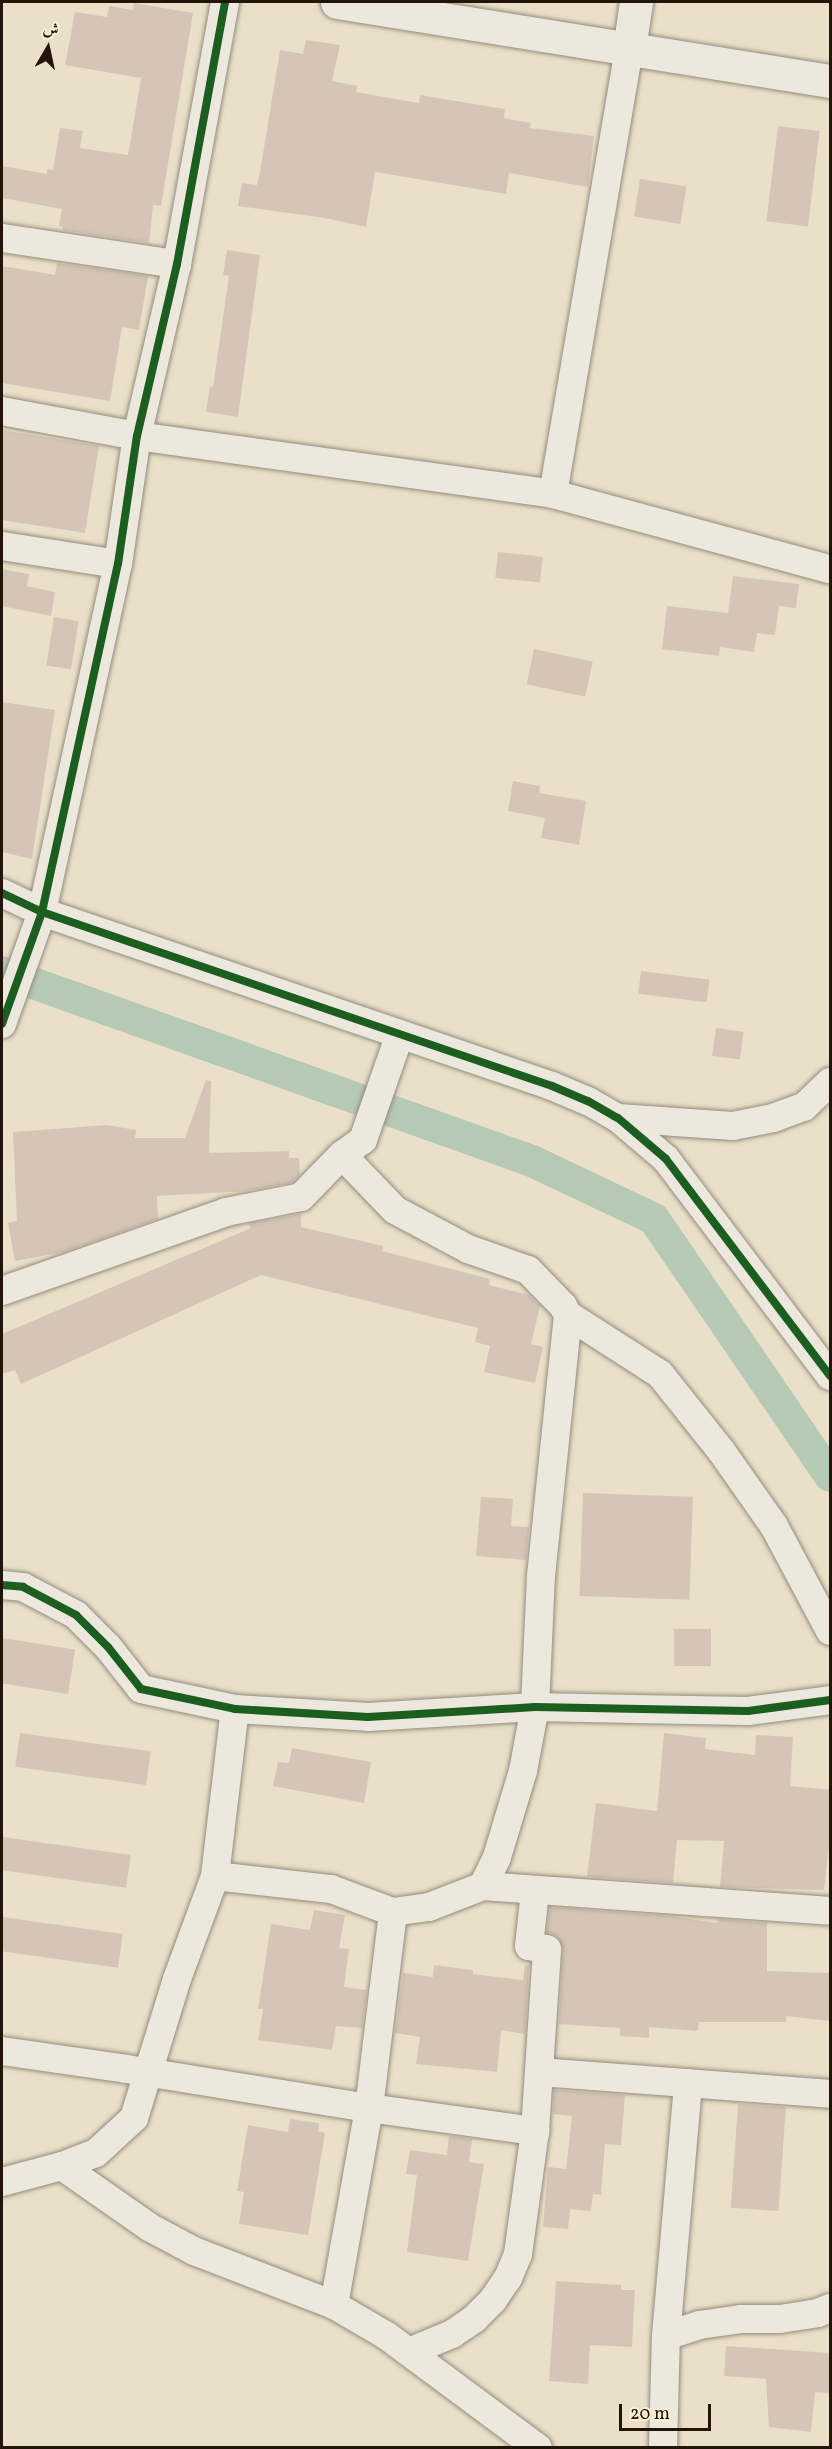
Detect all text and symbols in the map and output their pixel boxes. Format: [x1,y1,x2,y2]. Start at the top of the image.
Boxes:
north arrow [18,18,78,78]
text: ش [41,18,60,42]
scale bar [622,2392,714,2430]
text: 20 m [630,2402,670,2427]

